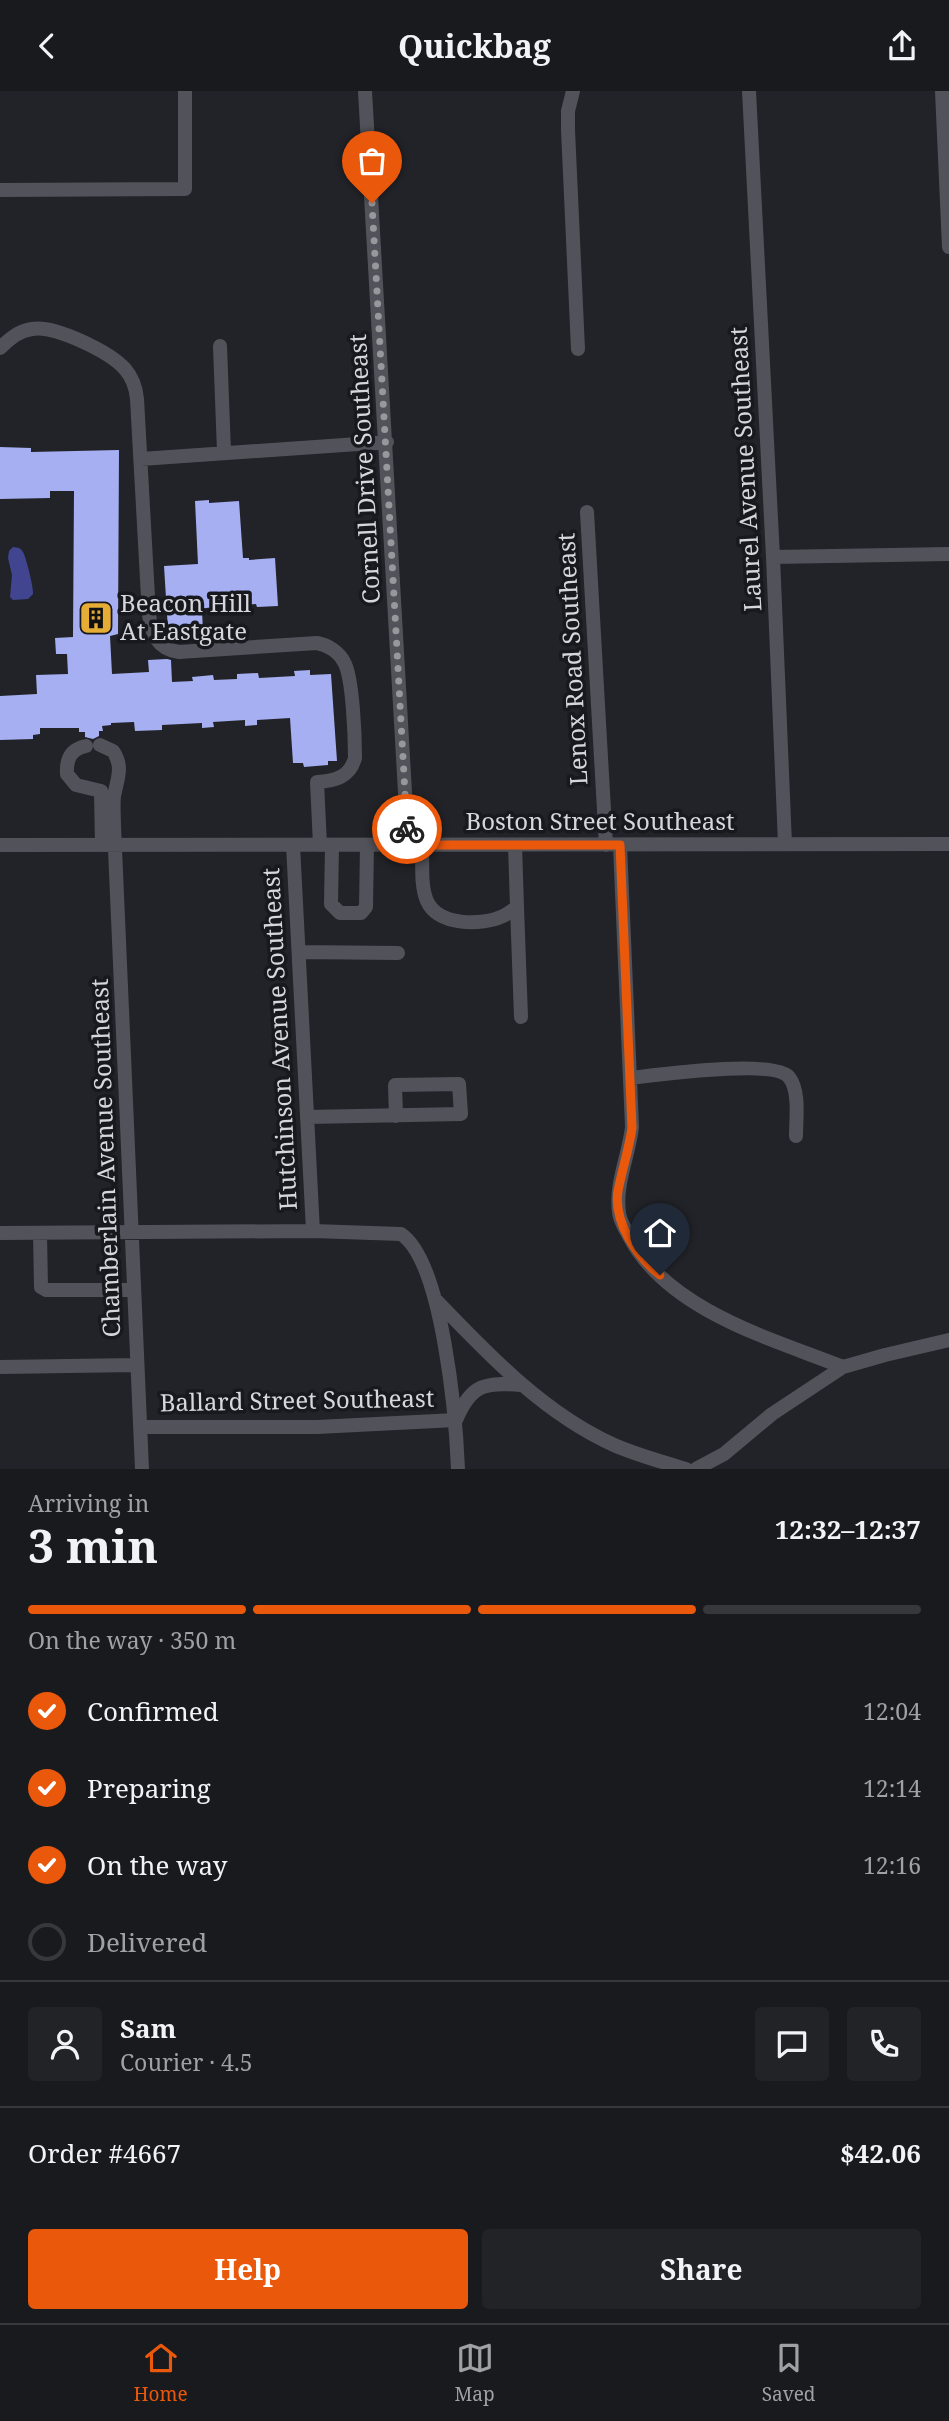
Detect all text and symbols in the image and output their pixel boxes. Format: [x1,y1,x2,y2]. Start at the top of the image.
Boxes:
text: Quickbag [398,24,551,67]
icon: back [28,27,66,65]
icon: share [883,27,921,65]
pin [342,131,402,203]
icon: bag [353,142,391,180]
street label: Laurel Avenue Southeast [721,326,768,612]
street label: Cornell Drive Southeast [340,333,387,605]
street label: Lenox Road Southeast [548,532,595,786]
place label: Beacon Hill At Eastgate [120,586,252,647]
building icon: Beacon Hill At Eastgate [77,599,115,637]
courier [372,794,442,864]
street label: Boston Street Southeast [465,804,735,837]
icon: bike [388,810,426,848]
street label: Hutchinson Avenue Southeast [253,867,304,1211]
street label: Chamberlain Avenue Southeast [82,978,127,1338]
pin [630,1203,690,1275]
icon: home [641,1214,679,1252]
street label: Ballard Street Southeast [159,1381,434,1418]
text: Arriving in [28,1487,149,1519]
text: 12:32–12:37 [775,1511,921,1547]
text: 3 min [28,1514,158,1576]
text: On the way · 350 m [28,1624,236,1656]
icon: check [28,1692,66,1730]
text: Confirmed [87,1693,219,1729]
text: 12:04 [863,1695,921,1727]
icon: check [28,1769,66,1807]
text: Preparing [87,1770,211,1806]
text: 12:14 [863,1772,921,1804]
icon: check [28,1846,66,1884]
text: On the way [87,1847,227,1883]
text: 12:16 [863,1849,921,1881]
text: Delivered [87,1924,207,1960]
button: person [28,2007,102,2081]
button: chat [755,2007,829,2081]
button: phone [847,2007,921,2081]
text: Sam [120,2010,176,2046]
text: Courier · 4.5 [120,2046,253,2078]
text: Order #4667 [28,2135,181,2171]
text: $42.06 [840,2135,921,2171]
button: Help [28,2229,468,2309]
button: Share [482,2229,921,2309]
tab: Home [133,2339,188,2407]
tab: Map [455,2339,495,2407]
tab: Saved [762,2339,816,2407]

